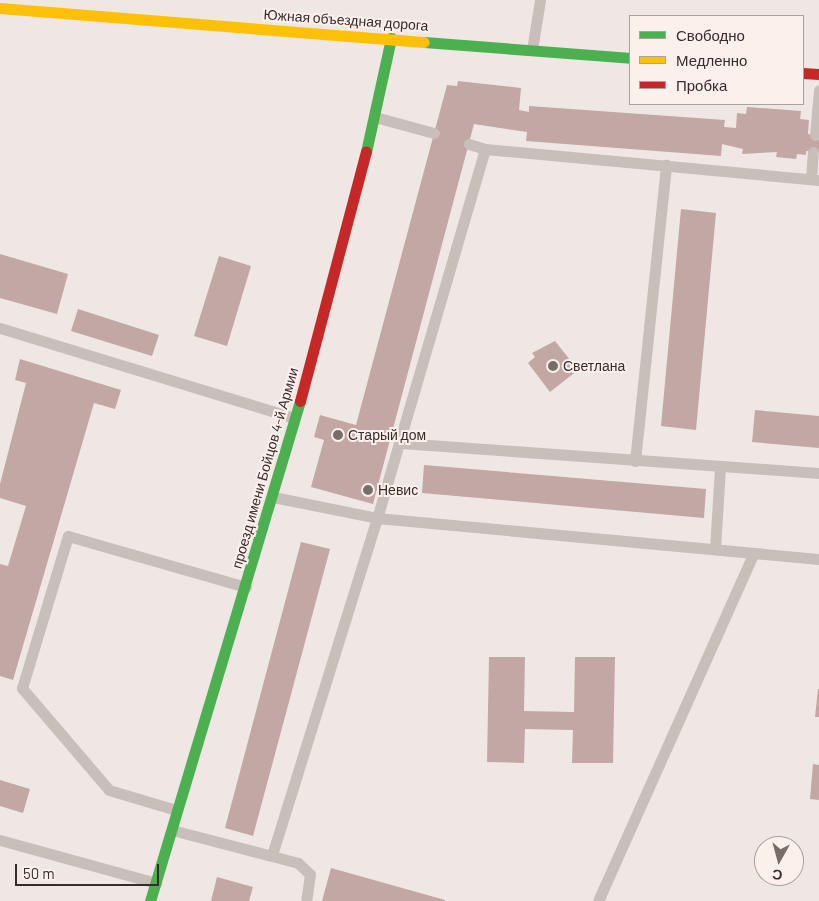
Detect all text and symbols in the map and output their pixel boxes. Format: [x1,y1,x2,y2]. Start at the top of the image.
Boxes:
street label: Южная объездная дорога [263,6,429,34]
legend [629,15,804,105]
text: Свободно [676,26,745,44]
text: Медленно [676,51,747,69]
text: Пробка [676,76,727,94]
place label: Светлана [563,358,625,374]
marker: Светлана [547,360,559,372]
street label: проезд имени Бойцов 4-й Армии [228,366,302,570]
place label: Старый дом [348,427,426,443]
marker: Старый дом [332,429,344,441]
place label: Невис [378,482,418,498]
marker: Невис [362,484,374,496]
north arrow [754,836,804,886]
scale bar [18,854,161,886]
text: 50 m [23,864,55,882]
text: С [771,866,783,884]

